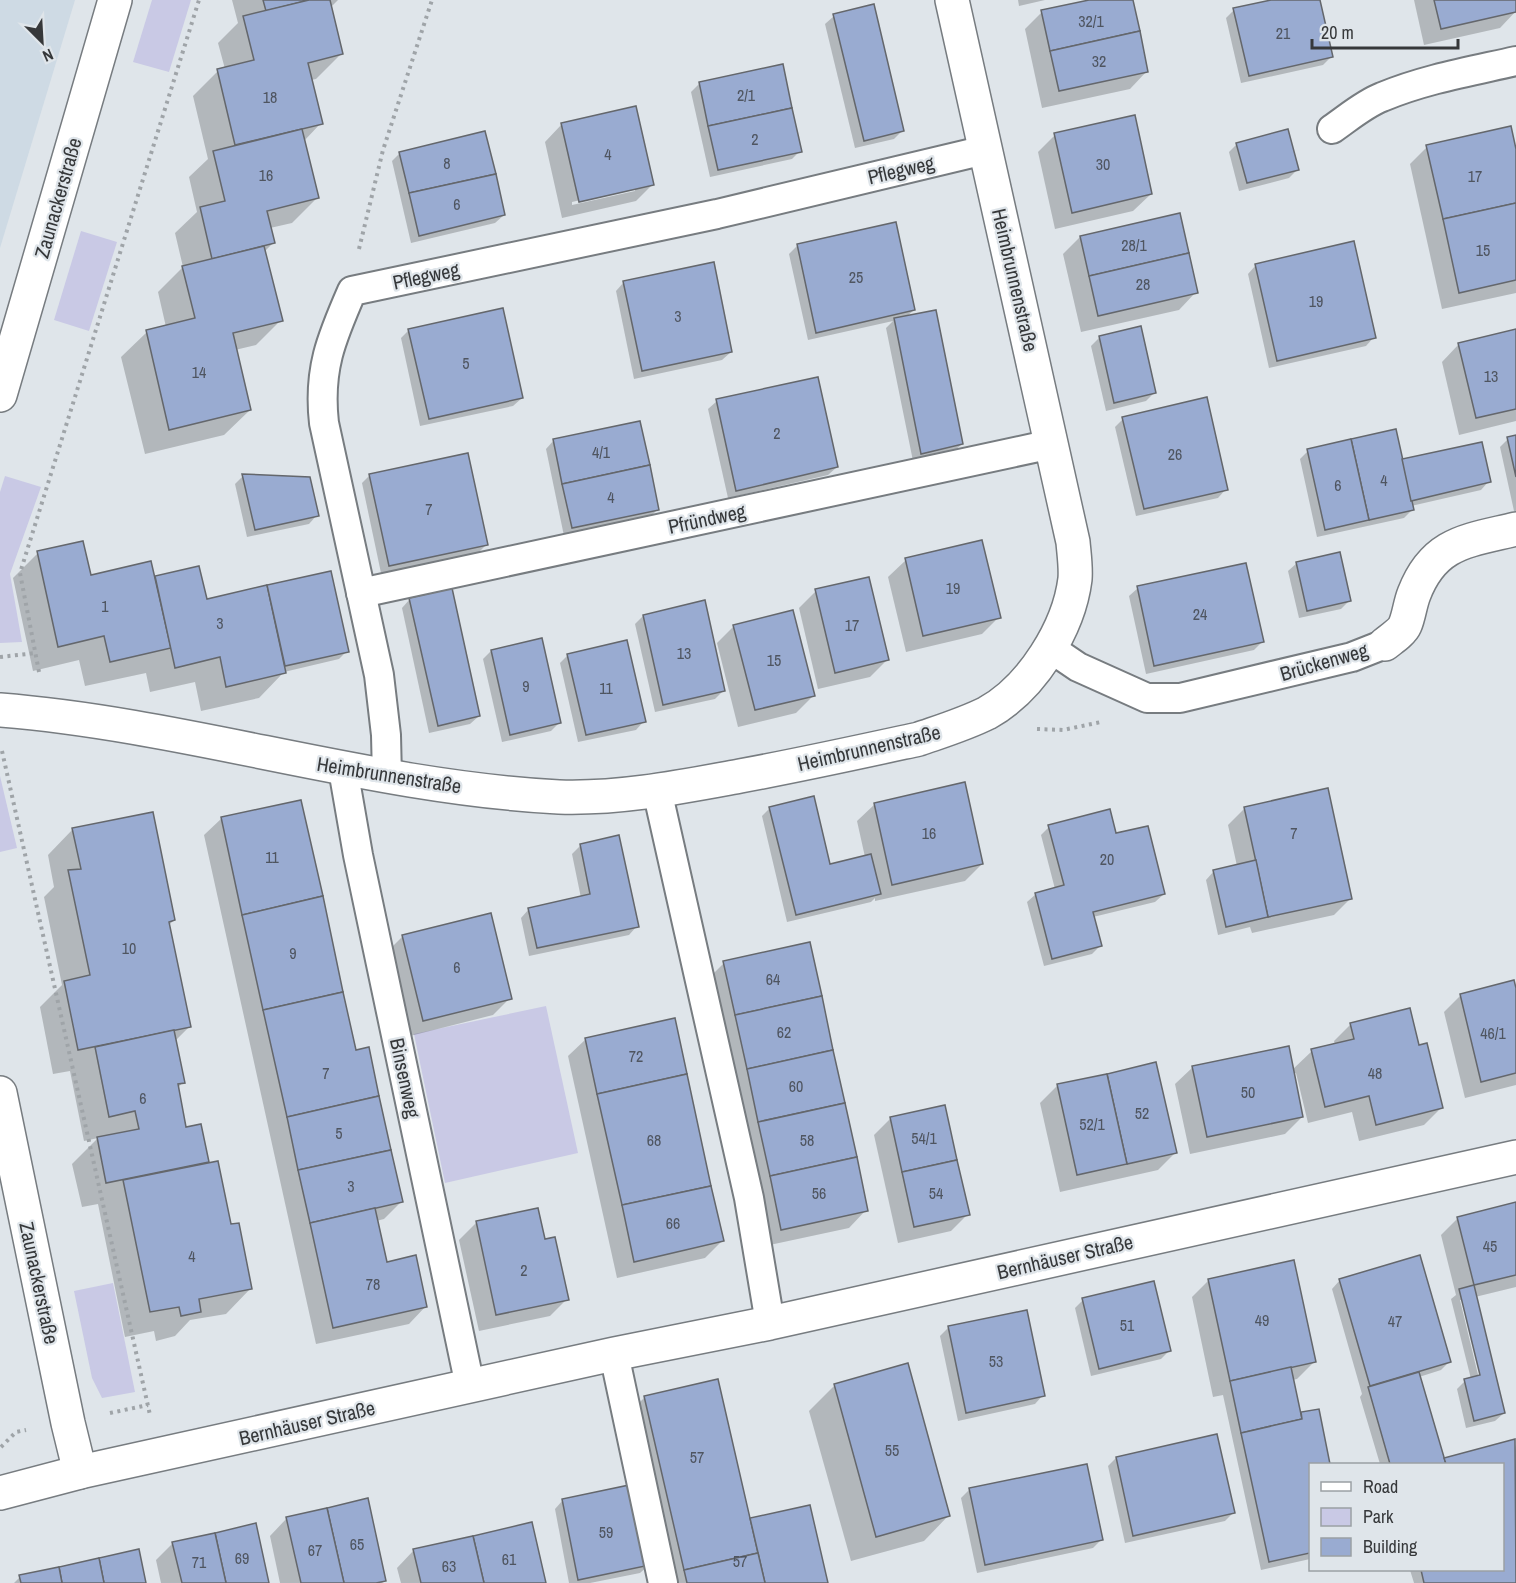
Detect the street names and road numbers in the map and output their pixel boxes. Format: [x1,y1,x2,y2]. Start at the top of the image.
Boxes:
street label: Zaunackerstraße [27,135,88,261]
street label: Pflegweg [865,149,937,190]
street label: Heimbrunnenstraße [986,206,1045,354]
street label: Pflegweg [390,255,462,296]
street label: Pfründweg [666,497,748,540]
street label: Brückenweg [1277,636,1371,687]
street label: Heimbrunnenstraße [795,718,943,777]
street label: Heimbrunnenstraße [315,750,463,799]
street label: Binsenweg [384,1035,427,1120]
street label: Zaunackerstraße [13,1219,66,1346]
street label: Bernhäuser Straße [994,1228,1135,1285]
street label: Bernhäuser Straße [236,1394,377,1451]

